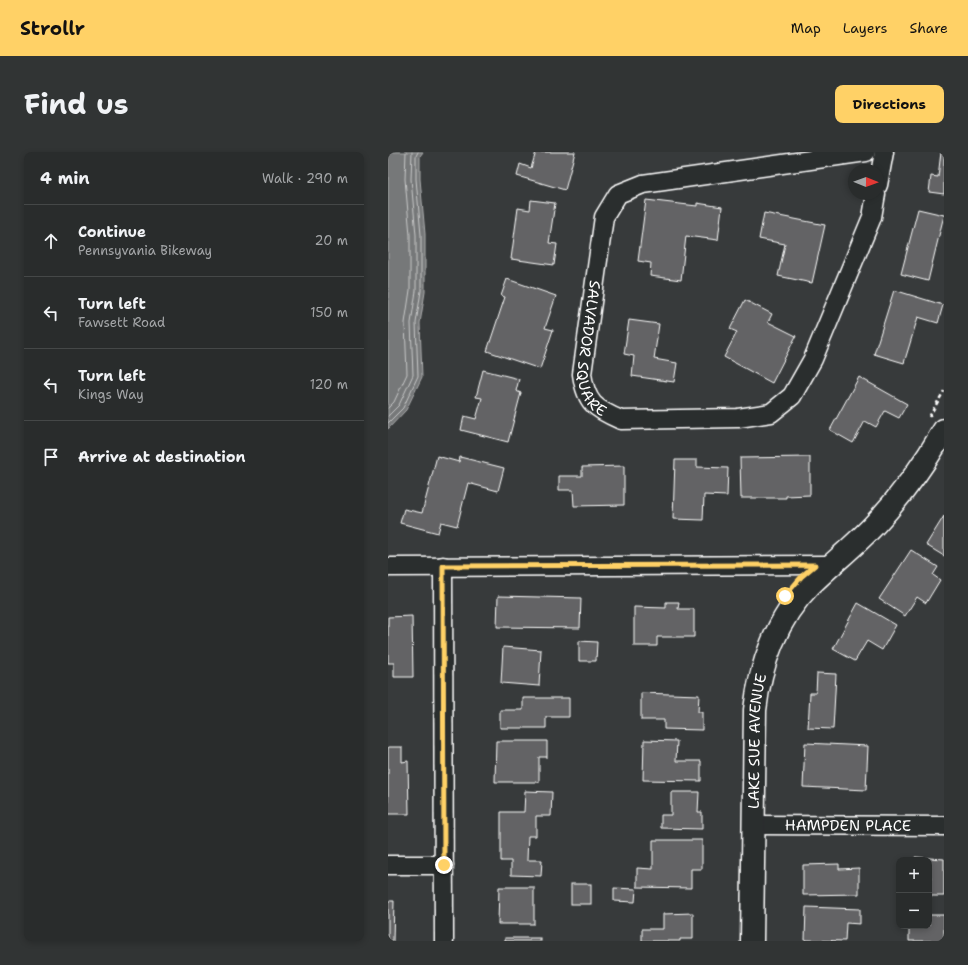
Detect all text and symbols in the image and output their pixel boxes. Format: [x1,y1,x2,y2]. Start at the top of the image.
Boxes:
text: Strollr [20,16,85,41]
text: Map [791,19,821,37]
text: Layers [843,19,887,37]
text: Share [909,19,948,37]
text: Find us [24,85,129,123]
button: Directions [835,85,944,123]
north arrow [848,164,884,200]
text: 4 min [40,167,90,189]
text: Walk · 290 m [262,170,348,187]
text: Continue [78,222,146,242]
icon: ahead [40,230,62,252]
text: 20 m [315,232,348,249]
text: Pennsyvania Bikeway [78,242,212,259]
street label: SALVADOR SQUARE [571,279,610,421]
text: Turn left [78,294,146,314]
icon: left [40,302,62,324]
text: 150 m [310,304,348,321]
text: Fawsett Road [78,314,165,331]
text: Turn left [78,366,146,386]
icon: left [40,374,62,396]
text: 120 m [310,376,348,393]
text: Kings Way [78,386,144,403]
icon: arrive [40,446,62,468]
text: Arrive at destination [78,447,246,467]
route start [776,587,794,605]
street label: LAKE SUE AVENUE [744,671,771,809]
street label: HAMPDEN PLACE [785,815,911,836]
route end [435,856,453,874]
map controls [896,857,932,929]
button: + [896,857,932,893]
button: − [896,893,932,929]

